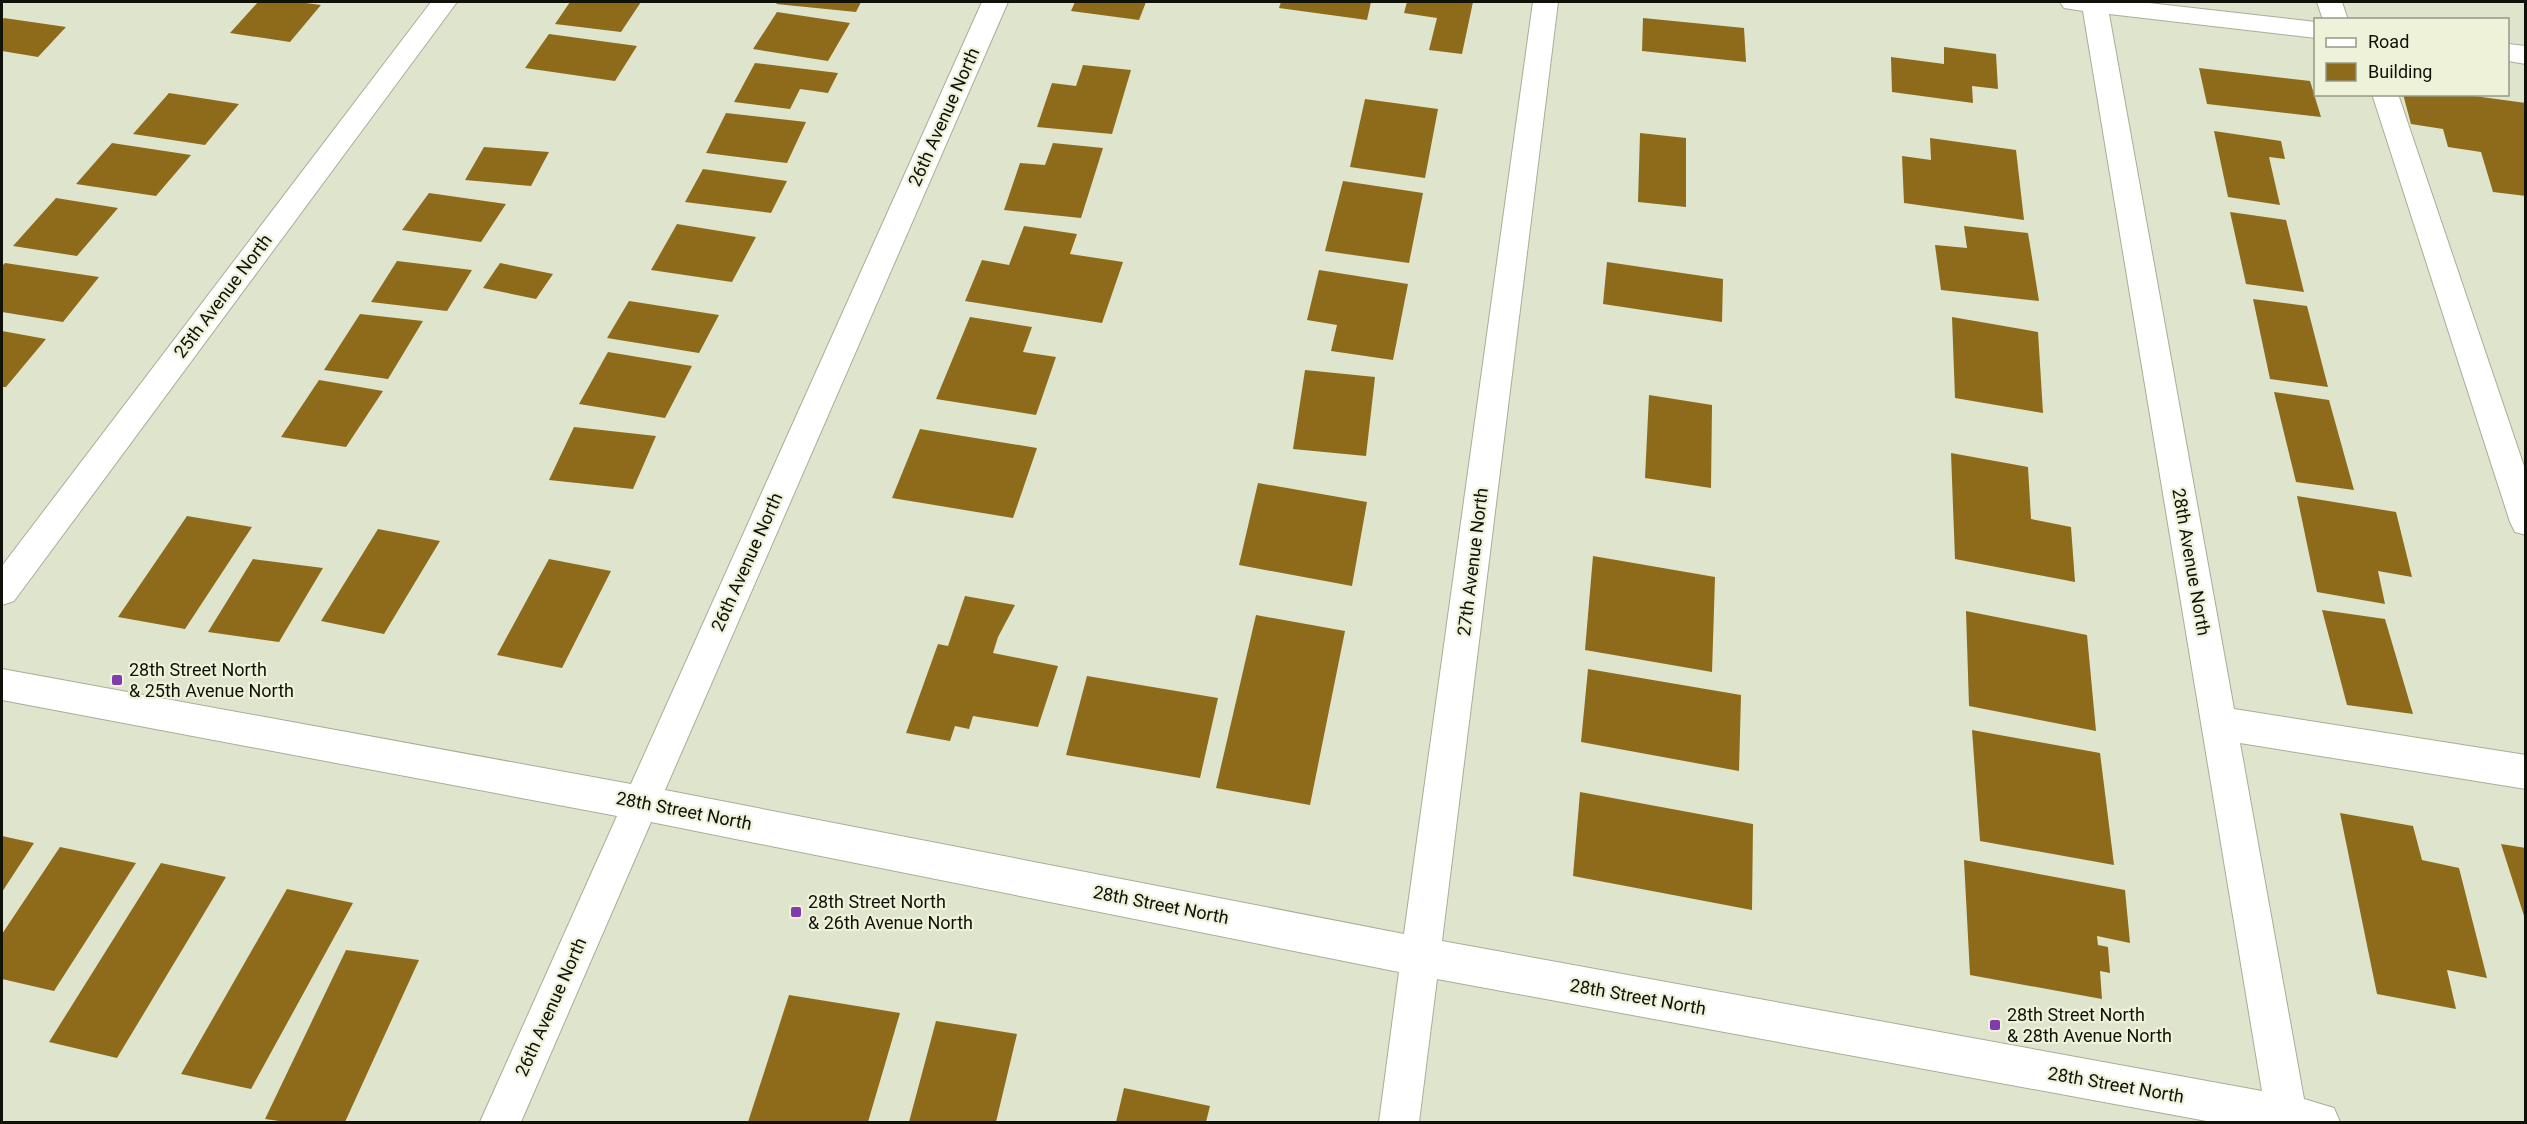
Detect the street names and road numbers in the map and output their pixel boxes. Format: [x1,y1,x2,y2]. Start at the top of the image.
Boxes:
street label: 26th Avenue North [904,44,983,189]
street label: 25th Avenue North [169,230,276,362]
street label: 27th Avenue North [1453,487,1492,637]
street label: 28th Avenue North [2168,487,2215,637]
street label: 26th Avenue North [707,489,786,634]
street label: 28th Street North [614,787,754,834]
street label: 28th Street North [1091,881,1231,928]
street label: 26th Avenue North [511,934,590,1079]
street label: 28th Street North [1568,974,1708,1019]
street label: 28th Street North [2046,1062,2186,1107]

